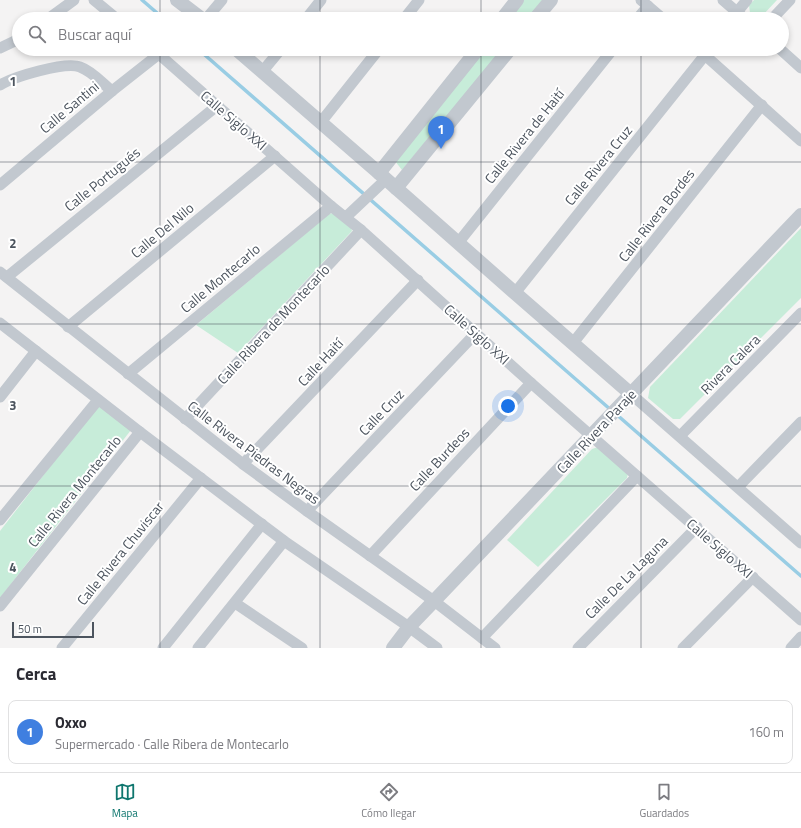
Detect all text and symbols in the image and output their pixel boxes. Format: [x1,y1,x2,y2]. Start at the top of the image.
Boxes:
search box [12,12,789,56]
icon: search [26,23,48,45]
text: Buscar aquí [58,23,131,46]
text: 1 [9,71,17,91]
street label: Calle Santini [35,76,103,138]
street label: Calle Rivera de Haití [479,83,569,188]
street label: Calle Siglo XXI [196,85,272,155]
pin: 1 [428,116,454,149]
street label: Calle Rivera Cruz [559,120,637,210]
street label: Calle Portugués [60,142,144,216]
street label: Calle Rivera Bordes [613,164,699,266]
street label: Calle Del Nilo [126,197,198,263]
text: 2 [9,233,17,253]
street label: Calle Montecarlo [176,238,264,318]
street label: Calle Ribera de Montecarlo [212,259,334,389]
street label: Calle Siglo XXI [440,299,514,369]
street label: Rivera Calera [695,329,765,399]
street label: Calle Haití [292,333,348,391]
street label: Calle Cruz [353,384,409,440]
street label: Calle Rivera Paraje [551,384,641,478]
text: 3 [9,395,17,415]
street label: Calle Rivera Piedras Negras [183,395,325,509]
your location [498,396,518,416]
street label: Calle Burdeos [404,422,474,496]
street label: Calle Rivera Montecarlo [22,431,126,551]
street label: Calle Rivera Chuviscar [71,496,169,610]
street label: Calle Siglo XXI [682,513,758,583]
street label: Calle De La Laguna [580,531,672,623]
text: 4 [9,557,17,577]
scale bar [12,620,94,639]
text: 50 m [18,621,42,637]
text: Cerca [16,661,56,687]
text: Oxxo [55,711,87,734]
text: 1 [26,722,34,742]
text: 160 m [748,722,784,742]
text: Supermercado · Calle Ribera de Montecarlo [55,734,289,754]
tab: Mapa [112,781,138,821]
tab: Cómo llegar [361,781,416,821]
tab: Guardados [639,781,689,821]

